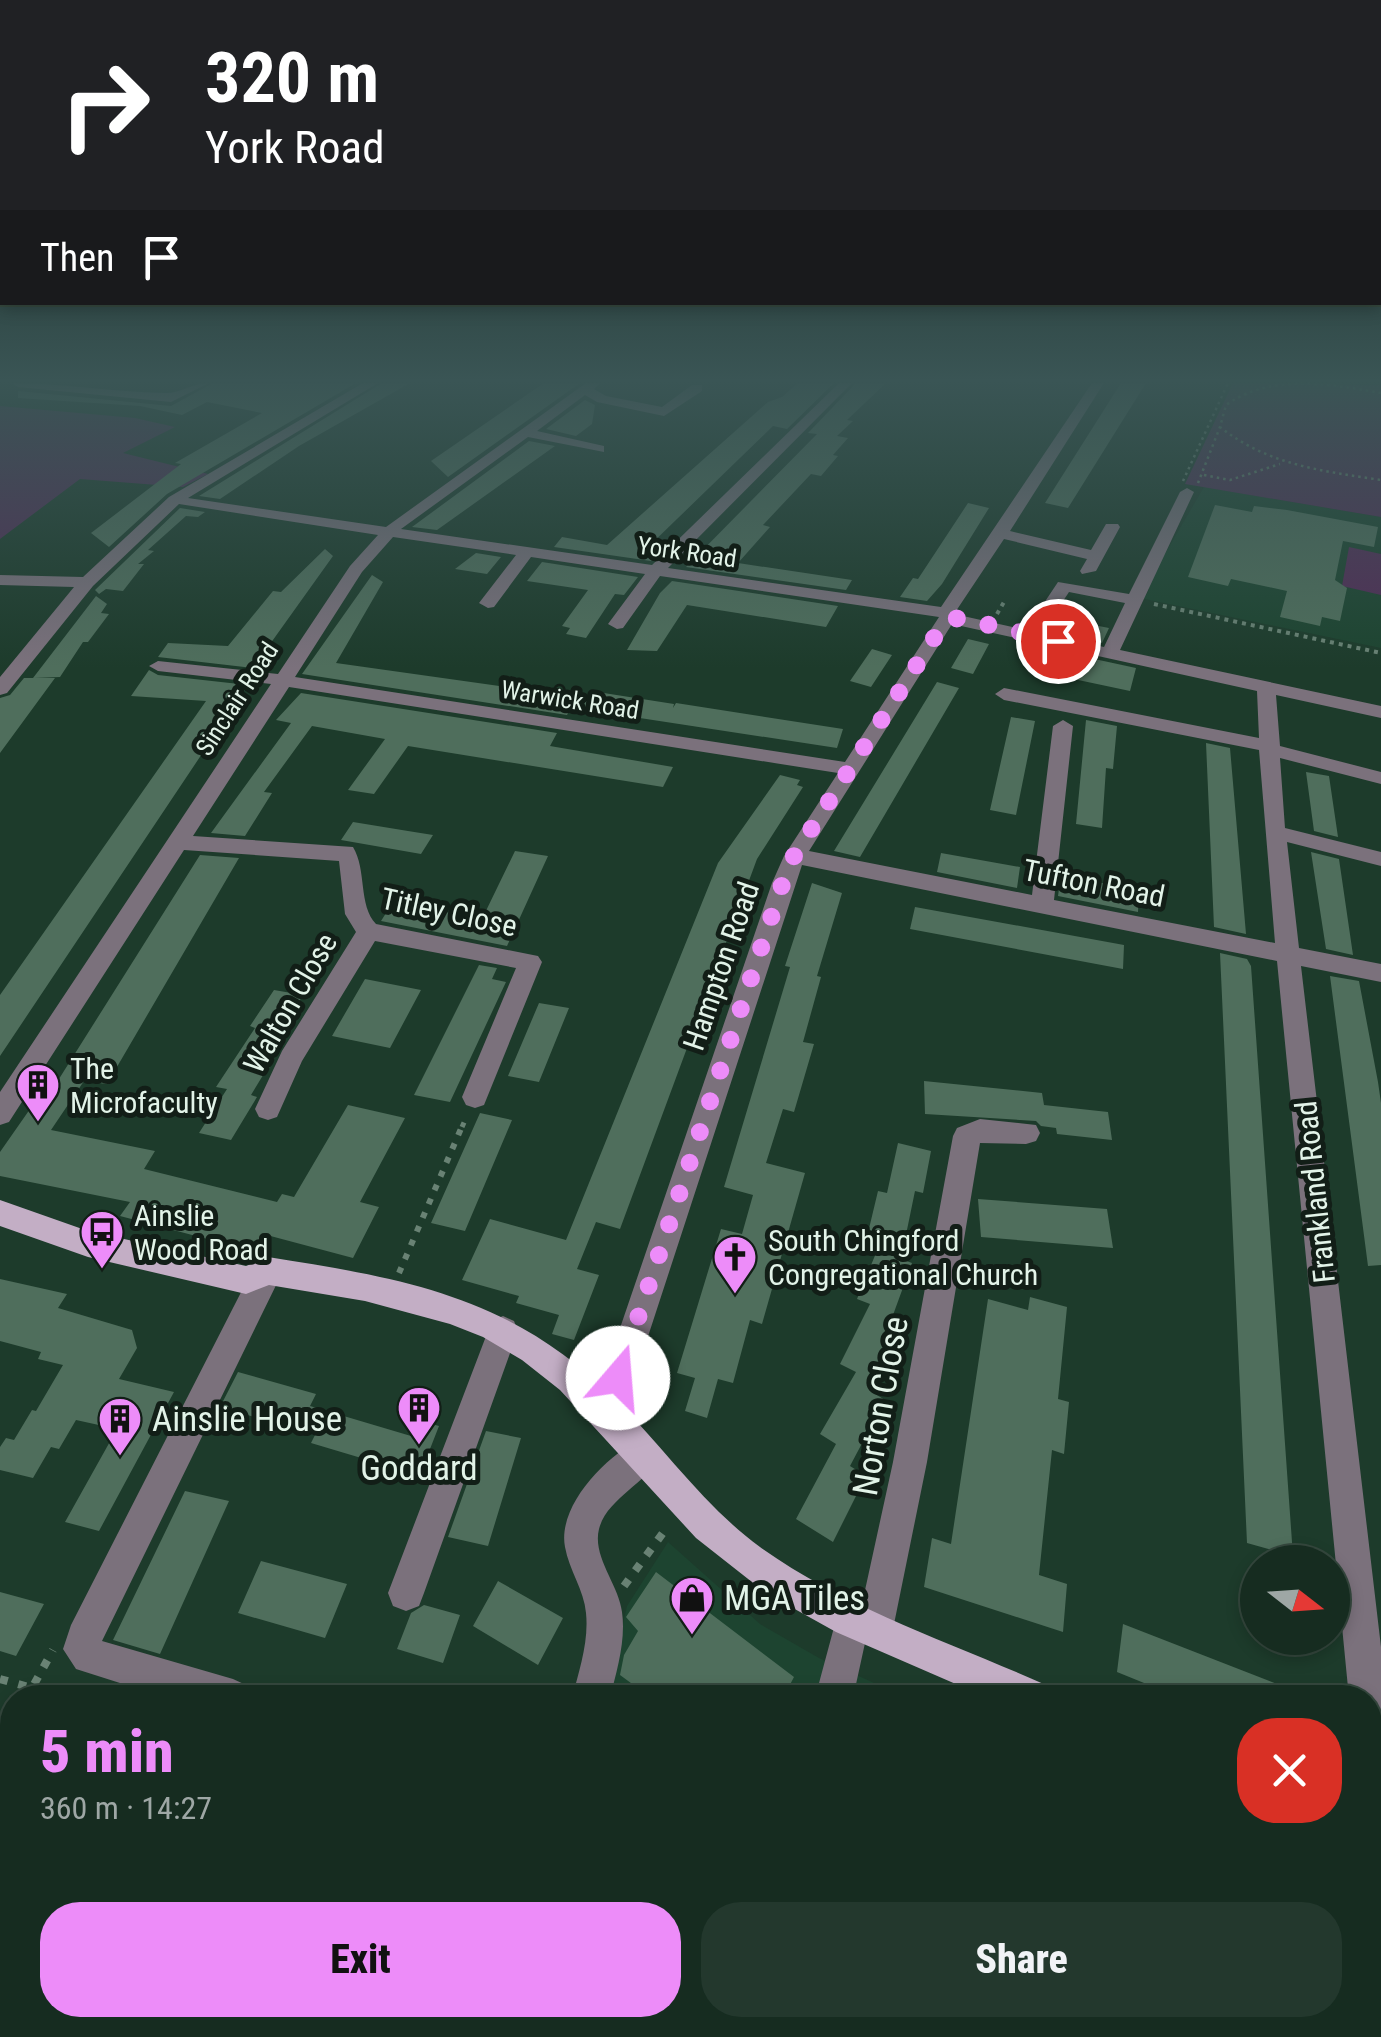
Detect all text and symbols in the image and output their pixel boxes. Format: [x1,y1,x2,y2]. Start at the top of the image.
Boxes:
text: 320 m [205,37,379,119]
icon: right [40,40,170,170]
text: York Road [205,121,384,174]
icon: arrive [134,230,189,285]
text: Then [40,236,114,280]
street label: York Road [636,531,738,573]
pin [1016,599,1101,684]
icon: arrive [1031,614,1086,669]
street label: Sinclair Road [190,637,284,761]
street label: Warwick Road [499,675,641,725]
street label: Tufton Road [1020,852,1168,914]
street label: Hampton Road [676,877,766,1055]
street label: Titley Close [378,881,520,943]
street label: Walton Close [236,927,344,1079]
place label: The Microfaculty [70,1051,218,1120]
building icon: The Microfaculty [15,1062,61,1123]
street label: Frankland Road [1288,1099,1342,1285]
place label: Ainslie Wood Road [134,1198,269,1267]
bus stop icon: Ainslie Wood Road [79,1209,125,1270]
place label: South Chingford Congregational Church [768,1223,1038,1292]
church icon: South Chingford Congregational Church [712,1234,758,1295]
street label: Norton Close [845,1313,917,1499]
position arrow [566,1326,670,1430]
building icon: Goddard [396,1385,442,1446]
building icon: Ainslie House [97,1396,143,1457]
place label: Ainslie House [152,1399,342,1440]
place label: Goddard [360,1448,478,1489]
north arrow [1240,1545,1350,1655]
map controls [1240,1545,1350,1655]
shop icon: MGA Tiles [669,1575,715,1636]
place label: MGA Tiles [724,1578,865,1619]
text: 5 min [40,1716,174,1787]
button: close [1237,1718,1342,1823]
text: 360 m · 14:27 [40,1789,212,1827]
button: Exit [40,1902,681,2017]
button: Share [701,1902,1342,2017]

